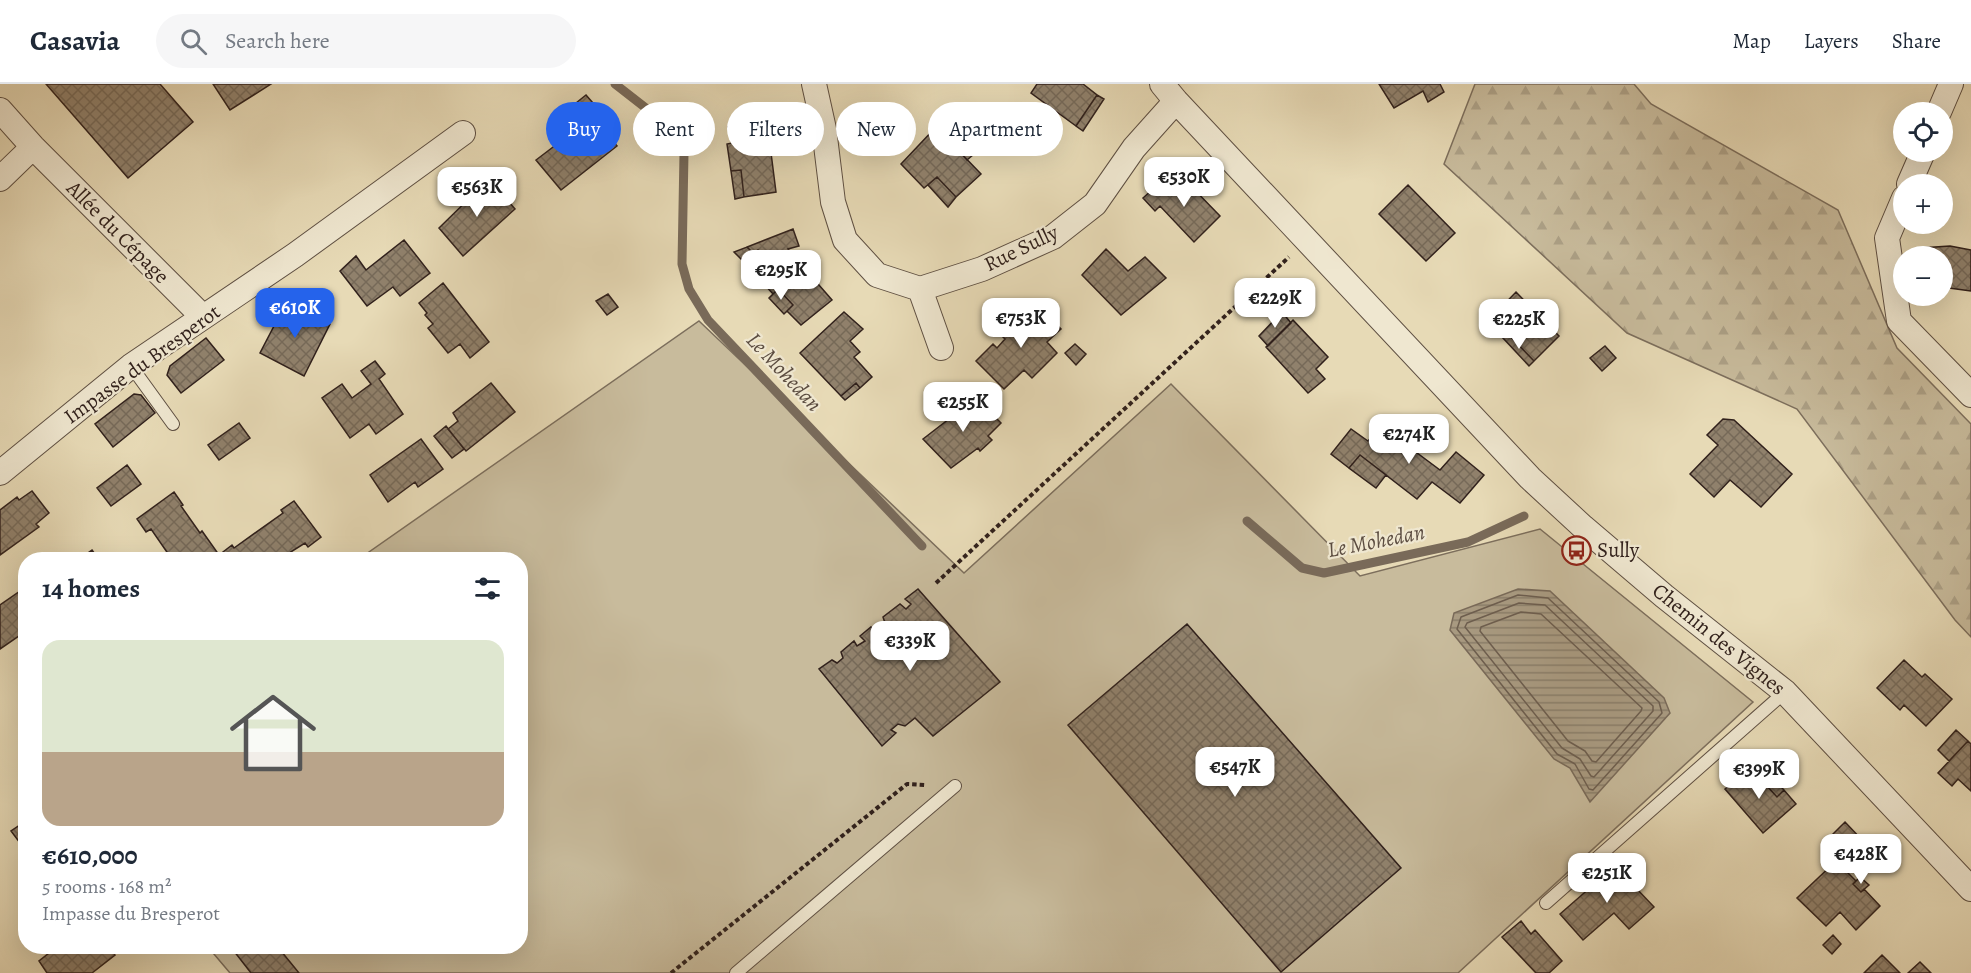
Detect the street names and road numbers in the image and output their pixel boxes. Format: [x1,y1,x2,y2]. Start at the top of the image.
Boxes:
street label: Allée du Cépage [60,174,176,290]
street label: Rue Sully [979,218,1063,278]
street label: Impasse du Bresperot [58,298,226,430]
street label: Chemin des Vignes [1647,577,1791,701]

